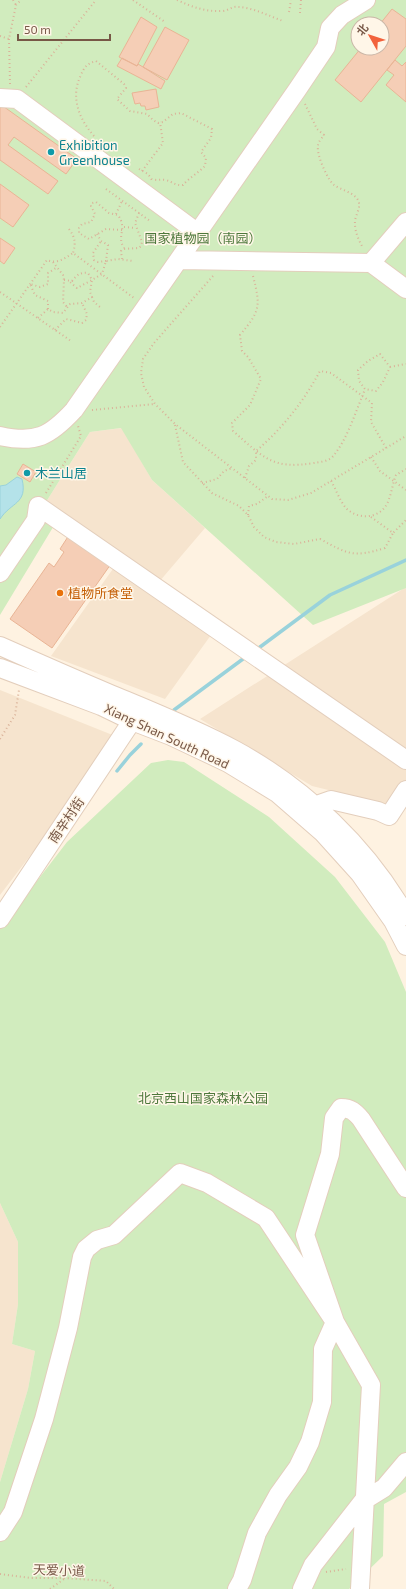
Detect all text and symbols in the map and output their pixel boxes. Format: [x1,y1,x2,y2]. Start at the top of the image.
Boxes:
scale bar [18,16,110,42]
north arrow [350,16,390,56]
text: 北 [353,21,370,38]
text: 50 m [24,22,51,36]
place label: Exhibition Greenhouse [59,137,130,168]
marker: Exhibition Greenhouse [46,147,56,157]
park label: 国家植物园（南园） [144,230,262,246]
place label: 木兰山居 [35,465,87,481]
marker: 木兰山居 [22,468,32,478]
place label: 植物所食堂 [68,585,133,601]
marker: 植物所食堂 [55,588,65,598]
street label: Xiang Shan South Road [102,700,232,772]
street label: 南辛村街 [45,794,87,846]
park label: 北京西山国家森林公园 [138,1090,268,1106]
street label: 天爱小道 [33,1561,85,1579]

